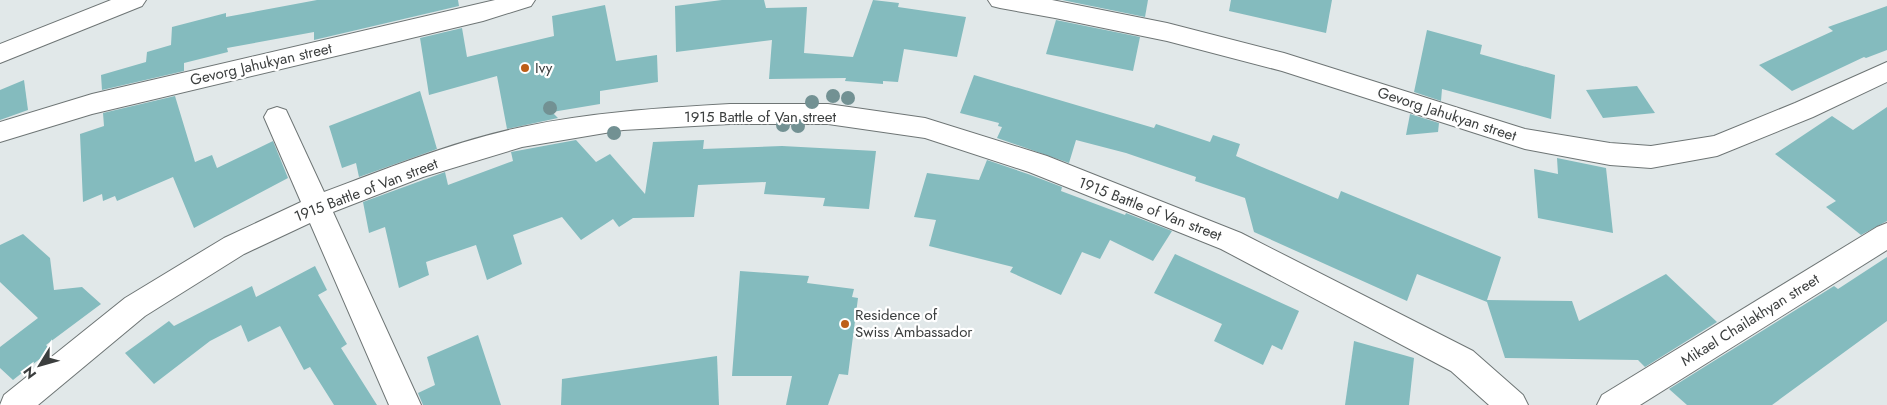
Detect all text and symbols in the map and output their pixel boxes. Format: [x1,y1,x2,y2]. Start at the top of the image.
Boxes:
street label: Gevorg Jahukyan street [188,37,334,91]
place label: Ivy [535,57,553,79]
marker: Ivy [519,62,531,74]
street label: Gevorg Jahukyan street [1375,81,1520,147]
street label: 1915 Battle of Van street [684,106,836,128]
street label: 1915 Battle of Van street [291,152,441,228]
street label: 1915 Battle of Van street [1075,171,1225,247]
street label: Mikael Chailakhyan street [1676,268,1824,372]
place label: Residence of Swiss Ambassador [855,304,973,343]
marker: Residence of Swiss Ambassador [839,318,851,330]
north arrow [15,340,65,390]
text: N [18,362,41,383]

